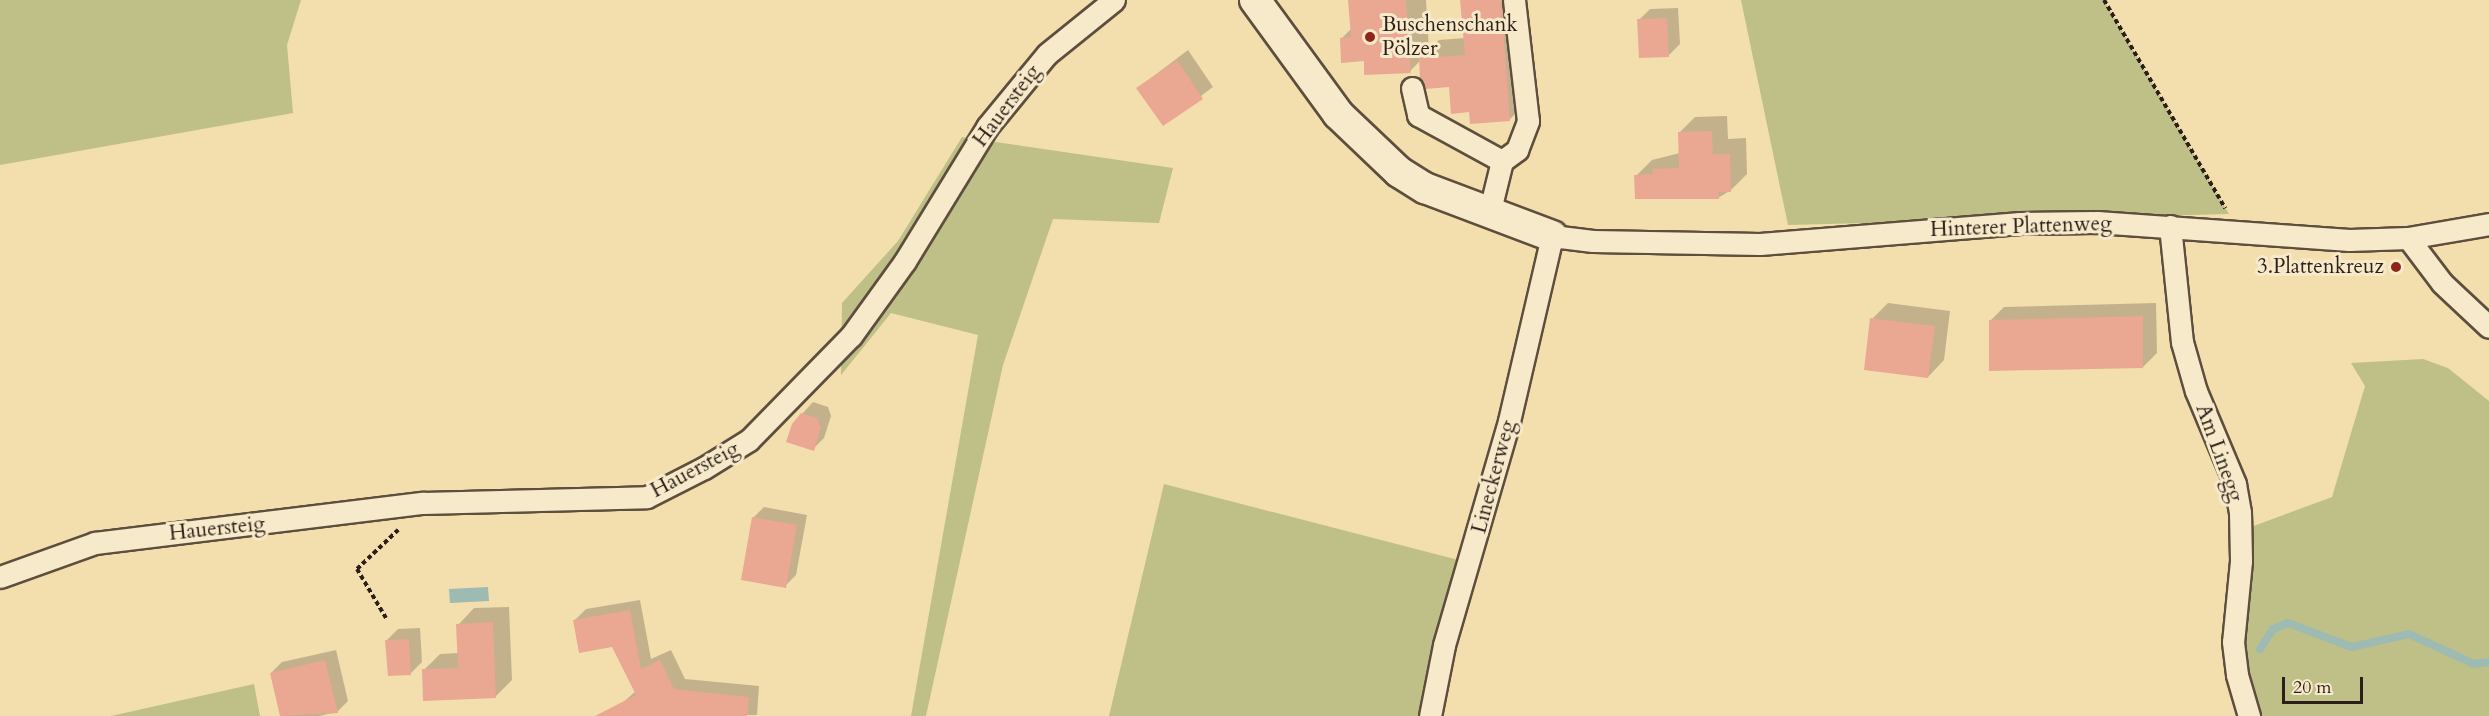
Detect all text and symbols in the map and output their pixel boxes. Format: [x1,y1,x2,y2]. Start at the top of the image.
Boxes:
place label: Buschenschank Pölzer [1382,12,1518,62]
marker: Buschenschank Pölzer [1363,30,1377,44]
street label: Hauersteig [968,60,1046,152]
street label: Hinterer Plattenweg [1930,211,2112,243]
place label: 3.Plattenkreuz [2257,254,2384,280]
marker: 3.Plattenkreuz [2389,260,2403,274]
street label: Am Linegg [2190,401,2248,505]
street label: Lineckerweg [1467,418,1521,536]
street label: Hauersteig [647,436,743,504]
street label: Hauersteig [168,511,266,547]
scale bar [2285,665,2366,703]
text: 20 m [2293,675,2332,700]

